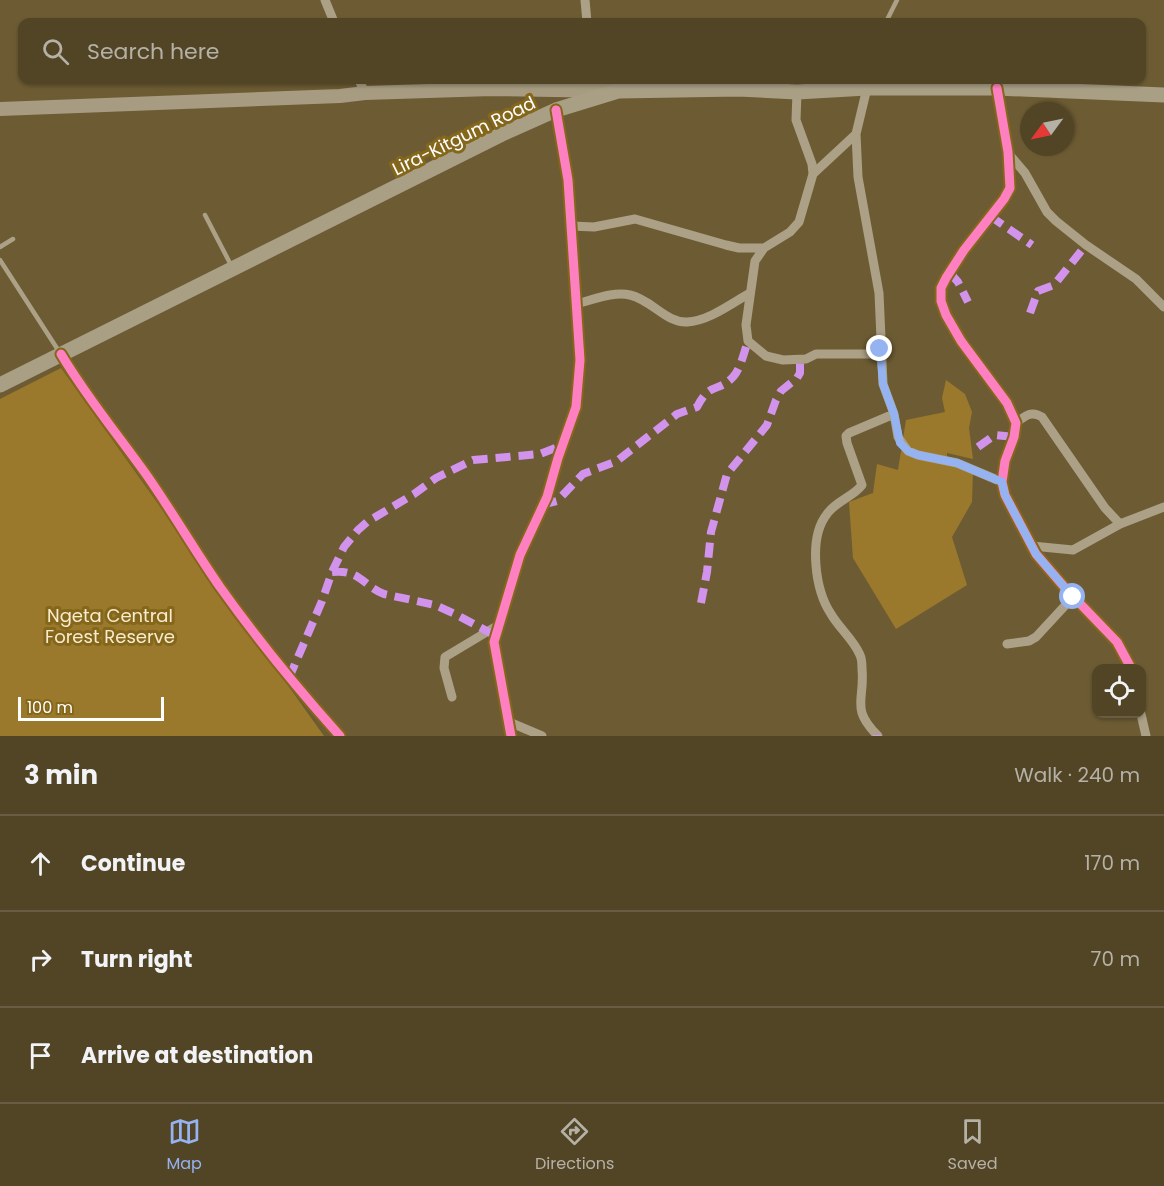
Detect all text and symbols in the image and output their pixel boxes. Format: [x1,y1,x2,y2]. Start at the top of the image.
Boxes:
search box [18,18,1146,84]
icon: search [39,35,72,68]
text: Search here [87,36,220,67]
street label: Lira-Kitgum Road [388,90,540,181]
north arrow [1020,102,1074,156]
route end [866,335,892,361]
route start [1059,583,1085,609]
park label: Ngeta Central Forest Reserve [45,603,175,649]
map controls [1092,664,1146,718]
button: locate [1092,664,1146,718]
scale bar [18,694,164,722]
text: 100 m [27,696,73,719]
text: 3 min [24,757,98,793]
text: Walk · 240 m [1014,761,1140,789]
icon: ahead [24,847,57,880]
text: Continue [81,848,185,879]
text: 170 m [1084,849,1140,877]
icon: right [24,943,57,976]
text: Turn right [81,944,192,975]
text: 70 m [1091,945,1140,973]
icon: arrive [24,1039,57,1072]
text: Arrive at destination [81,1040,313,1071]
tab: Map [167,1115,202,1176]
tab: Directions [535,1115,614,1176]
tab: Saved [948,1115,997,1176]

